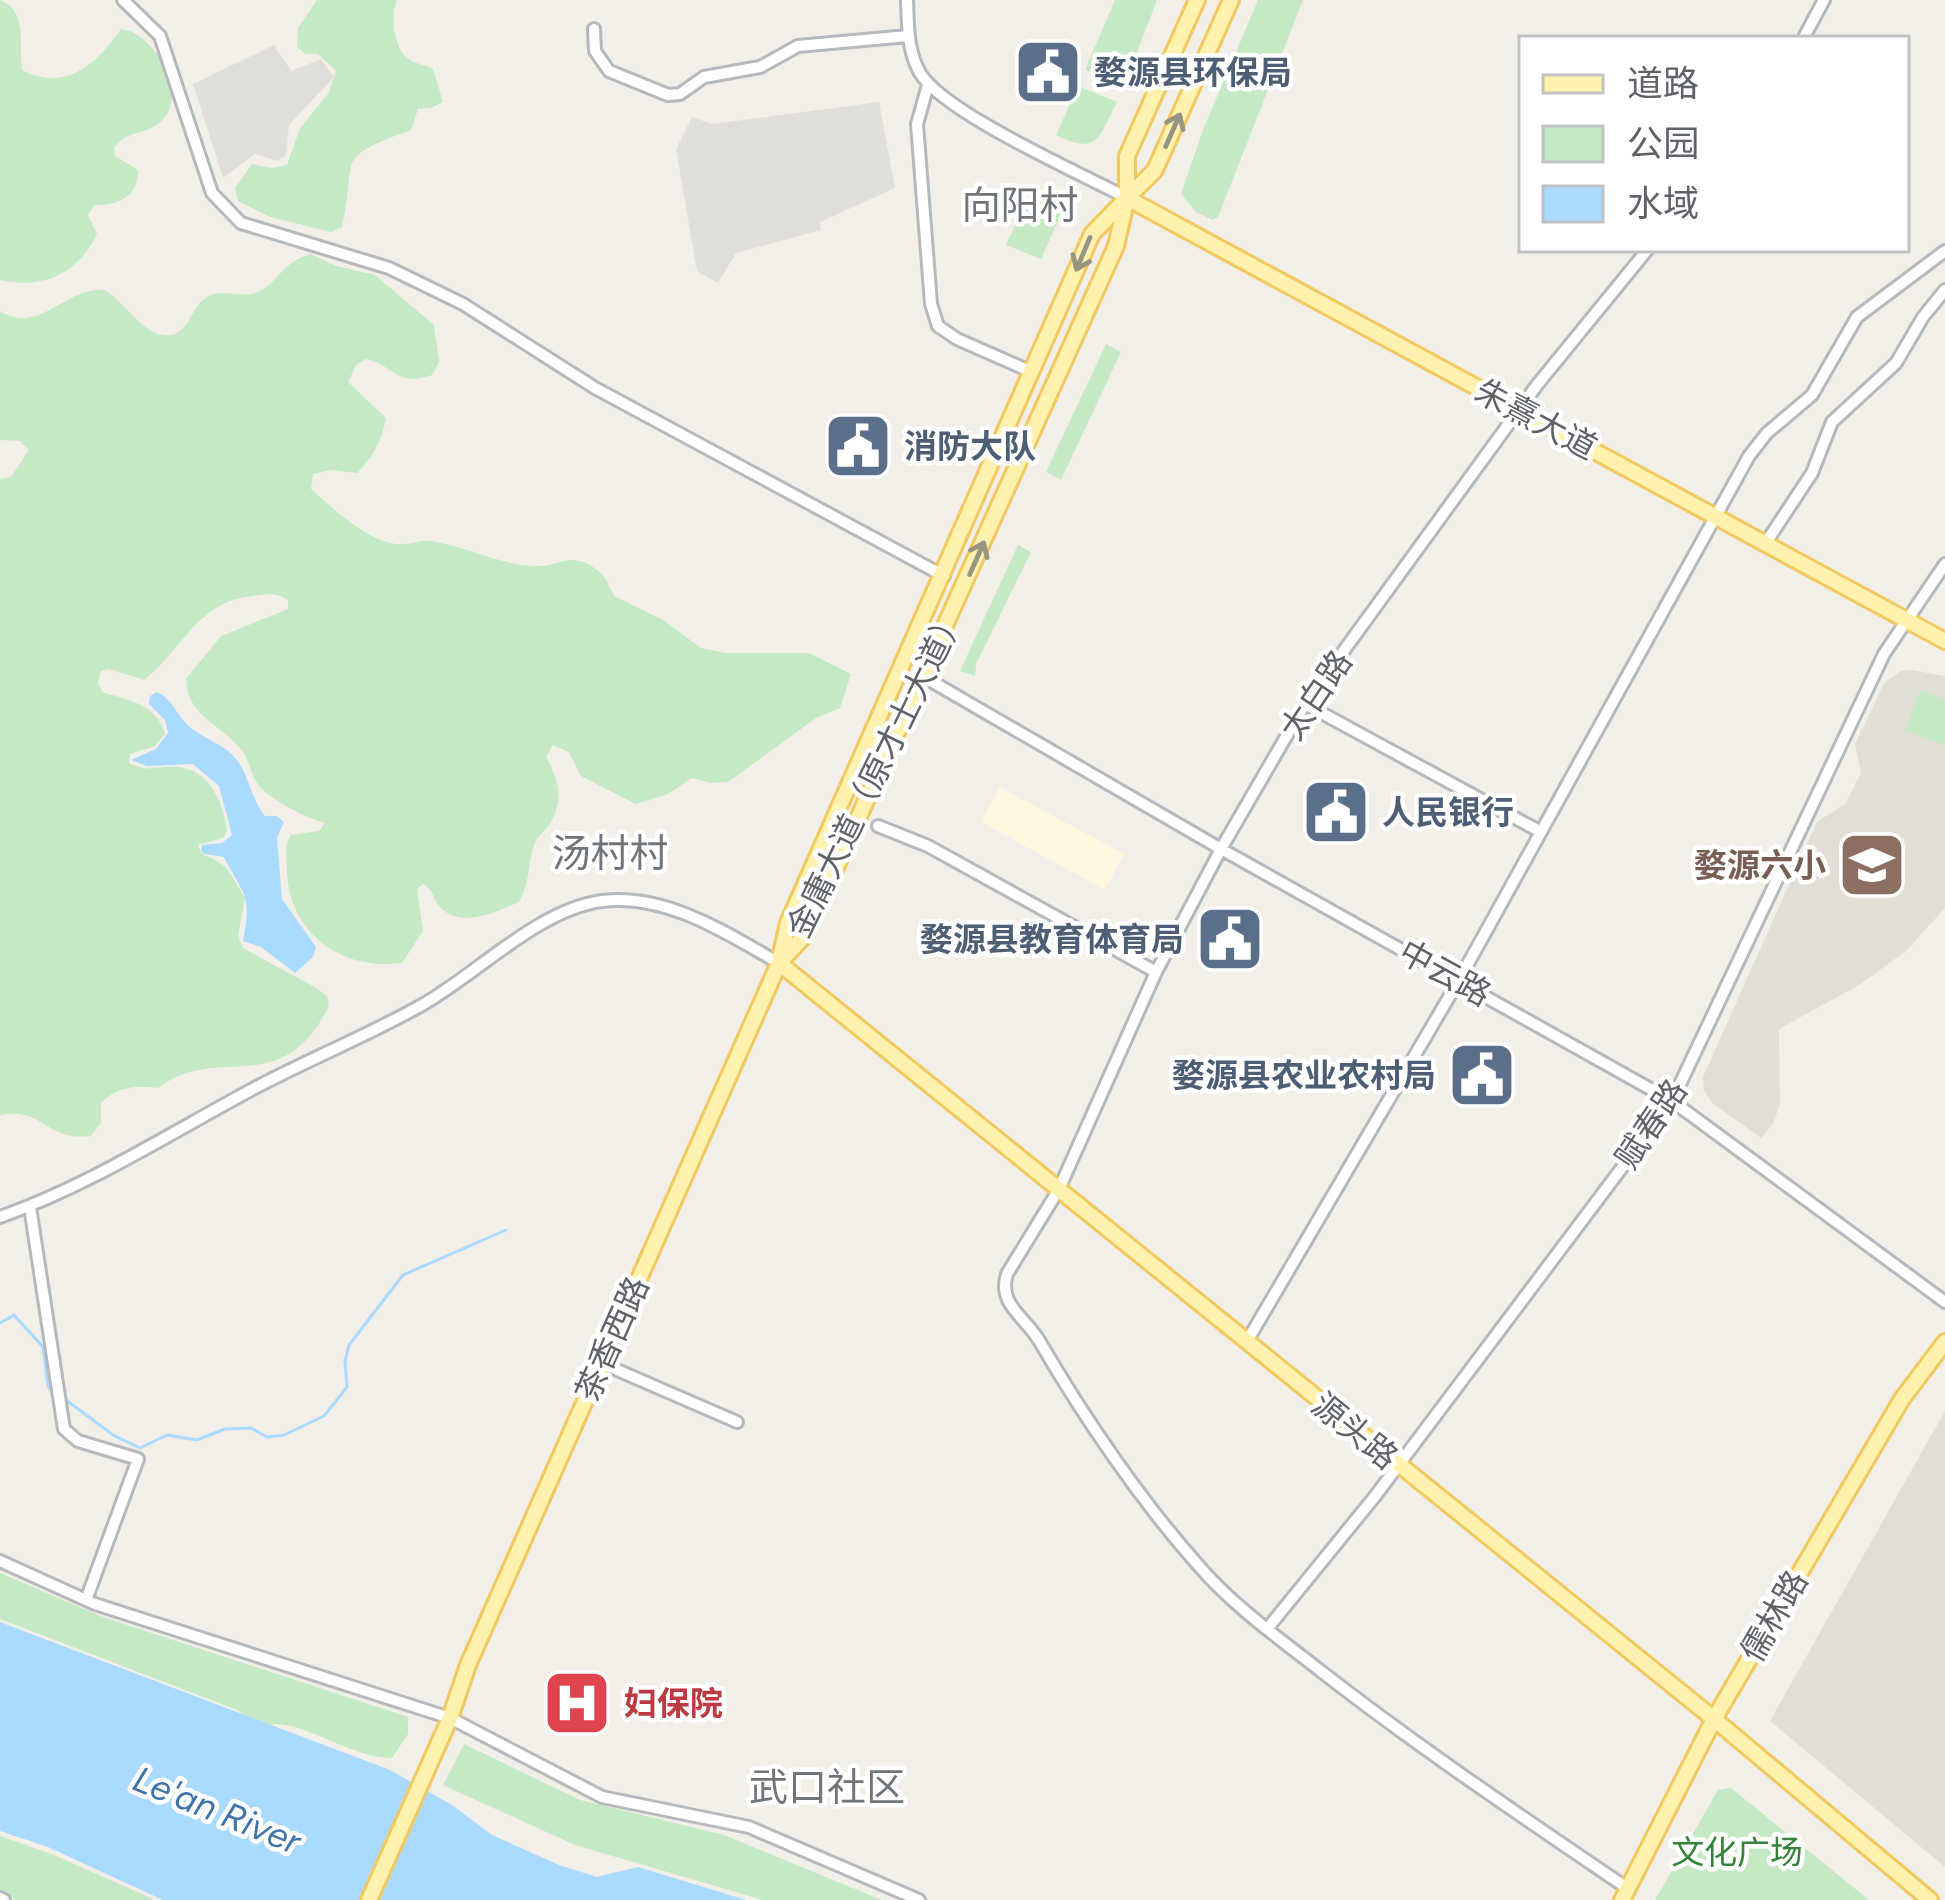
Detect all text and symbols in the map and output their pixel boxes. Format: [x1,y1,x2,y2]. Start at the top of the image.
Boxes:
legend [1519,36,1909,252]
public building icon: 婺源县环保局 [1013,37,1083,107]
place label: 婺源县环保局 [1094,53,1292,92]
text: 道路 [1627,62,1699,105]
one-way arrow [1164,113,1186,149]
text: 公园 [1627,122,1699,165]
district label: 向阳村 [961,182,1079,229]
text: 水域 [1627,182,1699,225]
one-way arrow [1071,235,1093,271]
street label: 朱熹大道 [1469,371,1603,467]
public building icon: 消防大队 [823,411,893,481]
place label: 消防大队 [904,427,1036,466]
one-way arrow [968,541,990,577]
street label: 金庸大道（原才士大道） [779,600,973,944]
street label: 太白路 [1272,643,1360,747]
public building icon: 人民银行 [1301,777,1371,847]
place label: 人民银行 [1382,793,1514,832]
district label: 汤村村 [551,830,669,877]
school or university icon: 婺源六小 [1837,830,1907,900]
place label: 婺源六小 [1694,846,1826,885]
public building icon: 婺源县教育体育局 [1195,904,1265,974]
place label: 婺源县教育体育局 [920,920,1184,959]
street label: 中云路 [1392,932,1498,1014]
public building icon: 婺源县农业农村局 [1447,1040,1517,1110]
place label: 婺源县农业农村局 [1172,1056,1436,1095]
street label: 赋春路 [1607,1072,1695,1176]
street label: 茶香西路 [567,1271,657,1407]
street label: 源头路 [1304,1385,1406,1477]
street label: 儒林路 [1732,1563,1816,1669]
hospital icon: 妇保院 [542,1668,612,1738]
place label: 妇保院 [624,1684,723,1723]
water label: Le'an River [127,1757,309,1864]
district label: 武口社区 [749,1764,905,1811]
park label: 文化广场 [1671,1833,1803,1872]

